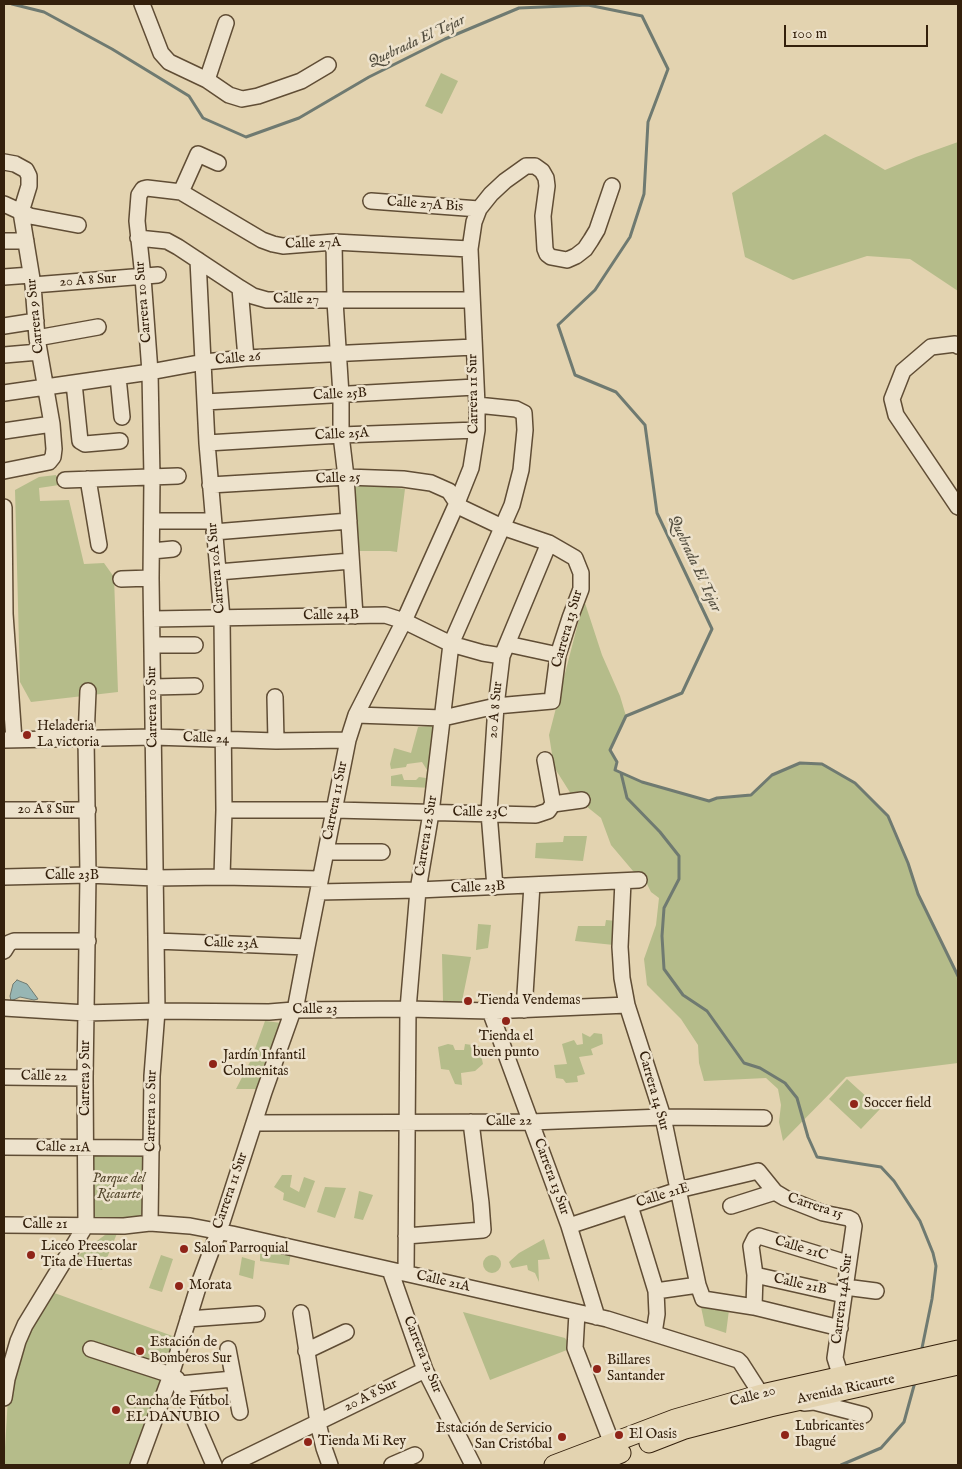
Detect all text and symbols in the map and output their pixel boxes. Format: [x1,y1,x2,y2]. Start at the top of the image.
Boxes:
water label: Quebrada El Tejar [366,12,468,72]
scale bar [787,15,931,47]
text: 100 m [792,24,827,43]
street label: Calle 27A Bis [386,194,464,216]
street label: Calle 27A [285,235,341,253]
street label: Carrera 10 Sur [132,261,156,343]
street label: 20 A 8 Sur [59,271,117,291]
street label: Carrera 9 Sur [24,277,48,355]
street label: Calle 27 [273,291,319,309]
street label: Calle 26 [215,349,261,369]
street label: Carrera 11 Sur [465,354,483,434]
street label: Calle 25B [313,385,367,405]
street label: Calle 25A [314,425,370,445]
street label: Calle 25 [315,470,361,488]
water label: Quebrada El Tejar [664,513,724,615]
street label: Carrera 10A Sur [205,522,229,614]
street label: Carrera 13 Sur [549,588,587,670]
street label: Calle 24B [303,607,359,625]
street label: Carrera 10 Sur [144,666,162,748]
street label: 20 A 8 Sur [485,681,507,739]
place label: Heladeria La victoria [37,719,99,752]
marker: Heladeria La victoria [21,729,33,741]
street label: Calle 24 [182,730,230,748]
street label: Carrera 11 Sur [320,760,352,842]
street label: Carrera 12 Sur [412,794,442,878]
street label: 20 A 8 Sur [17,802,75,818]
street label: Calle 23C [452,804,508,822]
street label: Calle 23B [45,868,99,884]
street label: Calle 23B [450,878,506,898]
street label: Calle 23A [204,935,258,953]
place label: Tienda Vendemas [478,993,580,1009]
marker: Tienda Vendemas [462,995,474,1007]
street label: Calle 23 [292,1001,338,1019]
marker: Tienda el buen punto [500,1015,512,1027]
place label: Tienda el buen punto [473,1029,539,1062]
street label: Carrera 9 Sur [78,1040,94,1116]
place label: Jardín Infantil Colmenitas [223,1048,306,1080]
street label: Carrera 14 Sur [634,1049,672,1133]
marker: Jardín Infantil Colmenitas [207,1058,219,1070]
street label: Calle 22 [21,1068,67,1086]
street label: Carrera 10 Sur [143,1070,161,1152]
place label: Soccer field [864,1096,931,1112]
marker: Soccer field [848,1098,860,1110]
street label: Calle 22 [486,1113,532,1131]
street label: Carrera 13 Sur [529,1136,573,1218]
street label: Calle 21A [36,1139,90,1157]
street label: Carrera 11 Sur [210,1150,252,1232]
park label: Parque del Ricaurte [93,1171,145,1204]
street label: Calle 21E [634,1180,692,1212]
street label: Carrera 15 [785,1190,845,1224]
street label: Calle 21 [23,1217,67,1233]
street label: Calle 21C [772,1233,830,1265]
place label: Liceo Preescolar Tita de Huertas [41,1239,137,1272]
place label: Salon Parroquial [194,1241,289,1257]
marker: Salon Parroquial [178,1243,190,1255]
marker: Liceo Preescolar Tita de Huertas [25,1249,37,1261]
street label: Carrera 14A Sur [829,1253,857,1345]
street label: Calle 21A [415,1268,471,1296]
street label: Calle 21B [772,1271,828,1299]
place label: Morata [189,1278,232,1294]
marker: Morata [173,1280,185,1292]
street label: Carrera 12 Sur [399,1314,445,1396]
place label: Estación de Bomberos Sur [150,1335,232,1368]
marker: Estación de Bomberos Sur [134,1345,146,1357]
place label: Billares Santander [607,1353,665,1385]
marker: Billares Santander [591,1363,603,1375]
street label: Avenida Ricaurte [796,1371,896,1409]
street label: 20 A 8 Sur [342,1376,400,1416]
street label: Calle 20 [728,1383,778,1411]
place label: Cancha de Fútbol EL DANUBIO [126,1394,229,1426]
marker: Cancha de Fútbol EL DANUBIO [110,1404,122,1416]
place label: Lubricantes Ibagué [795,1419,864,1451]
place label: Estación de Servicio San Cristóbal [436,1421,552,1454]
place label: El Oasis [629,1427,677,1443]
marker: El Oasis [613,1429,625,1441]
marker: Lubricantes Ibagué [779,1429,791,1441]
marker: Estación de Servicio San Cristóbal [556,1431,568,1443]
place label: Tienda Mi Rey [318,1434,406,1450]
marker: Tienda Mi Rey [302,1436,314,1448]

